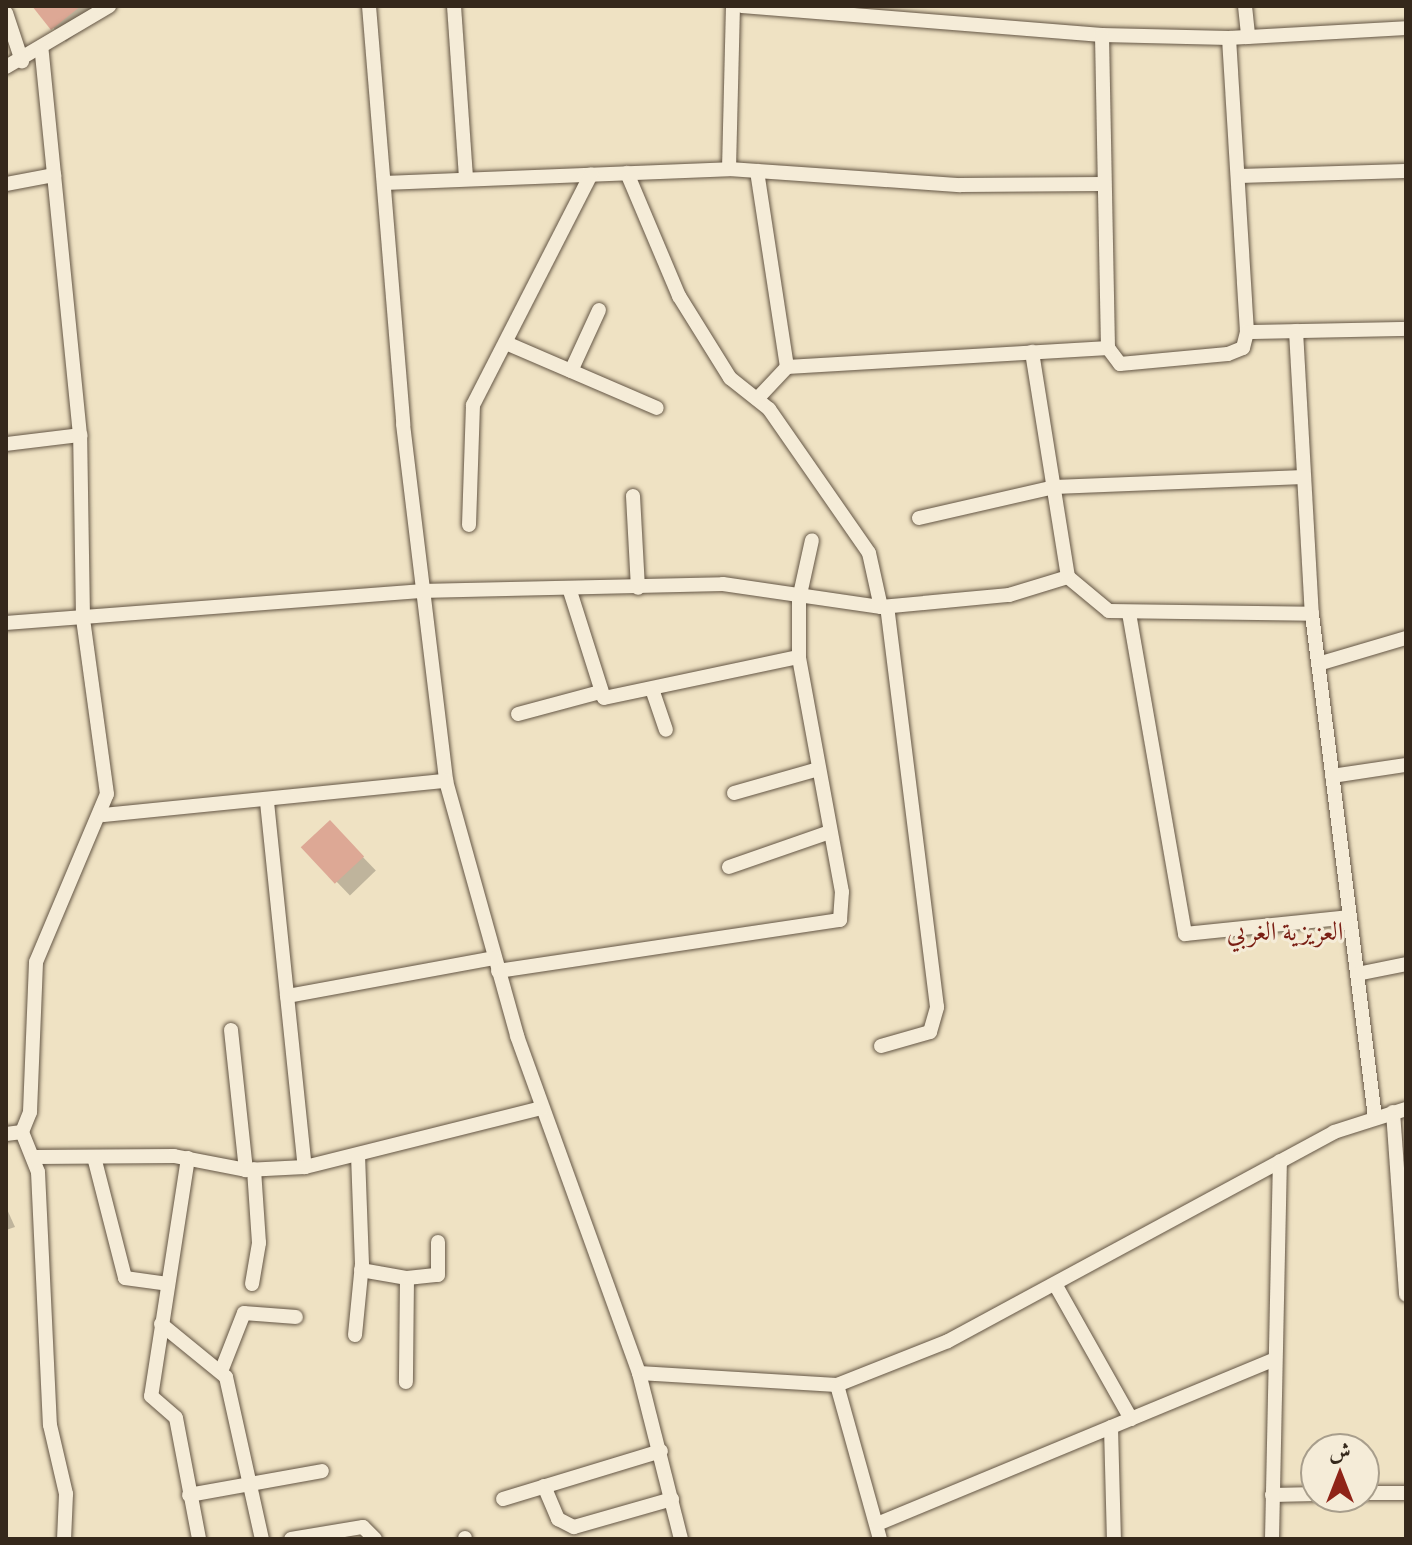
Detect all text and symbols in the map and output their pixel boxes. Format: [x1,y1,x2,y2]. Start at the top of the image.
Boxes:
district label: العزيزية الغربي [1227,915,1343,947]
north arrow [1300,1433,1380,1513]
text: ش [1329,1435,1351,1467]

